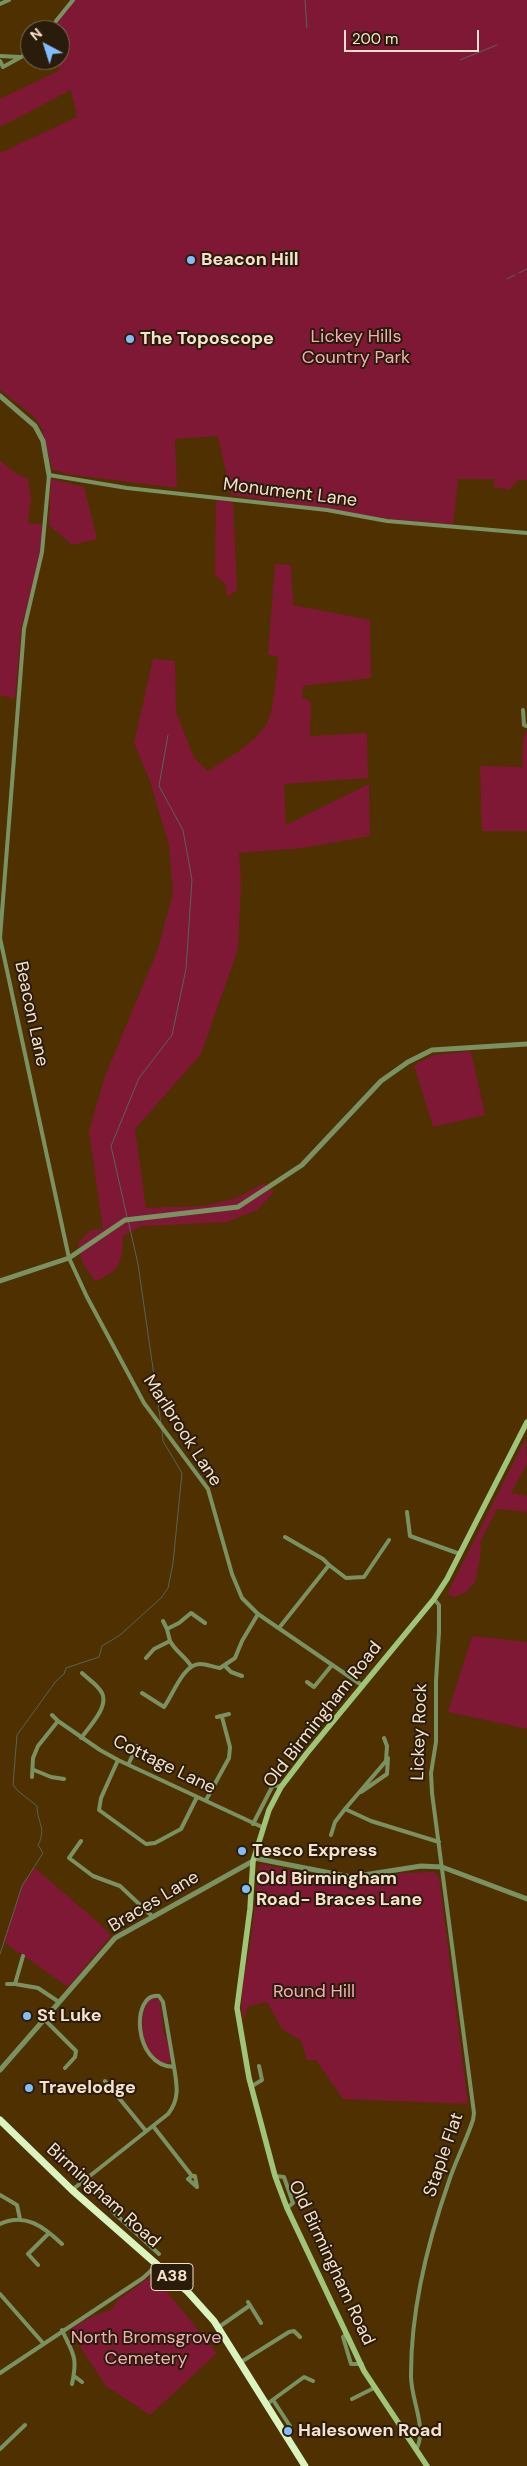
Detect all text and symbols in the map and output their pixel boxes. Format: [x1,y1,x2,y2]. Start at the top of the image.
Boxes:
north arrow [20,20,70,70]
scale bar [347,20,482,52]
text: N [26,24,46,44]
text: 200 m [352,29,398,49]
place label: Beacon Hill [201,249,299,271]
marker: Beacon Hill [185,254,197,266]
park label: Lickey Hills Country Park [302,326,410,368]
place label: The Toposcope [140,328,274,350]
marker: The Toposcope [124,333,136,345]
street label: Monument Lane [222,474,358,512]
street label: Beacon Lane [9,960,53,1068]
street label: Marlbrook Lane [138,1371,226,1491]
street label: Old Birmingham Road [259,1638,387,1792]
street label: Lickey Rock [408,1683,432,1781]
street label: Cottage Lane [109,1731,219,1799]
place label: Tesco Express [252,1840,377,1862]
marker: Tesco Express [236,1845,248,1857]
street label: Braces Lane [105,1867,203,1937]
place label: Old Birmingham Road- Braces Lane [256,1868,422,1910]
marker: Old Birmingham Road- Braces Lane [240,1883,252,1895]
park label: Round Hill [273,1981,355,2003]
place label: St Luke [37,2005,102,2027]
marker: St Luke [21,2010,33,2022]
place label: Travelodge [39,2077,136,2099]
marker: Travelodge [23,2082,35,2094]
street label: Staple Flat [419,2110,469,2200]
street label: Birmingham Road [42,2139,164,2253]
street label: Old Birmingham Road [283,2177,379,2349]
road number: A38 [151,2264,193,2290]
park label: North Bromsgrove Cemetery [71,2327,221,2370]
place label: Halesowen Road [298,2420,442,2442]
marker: Halesowen Road [282,2425,294,2437]

